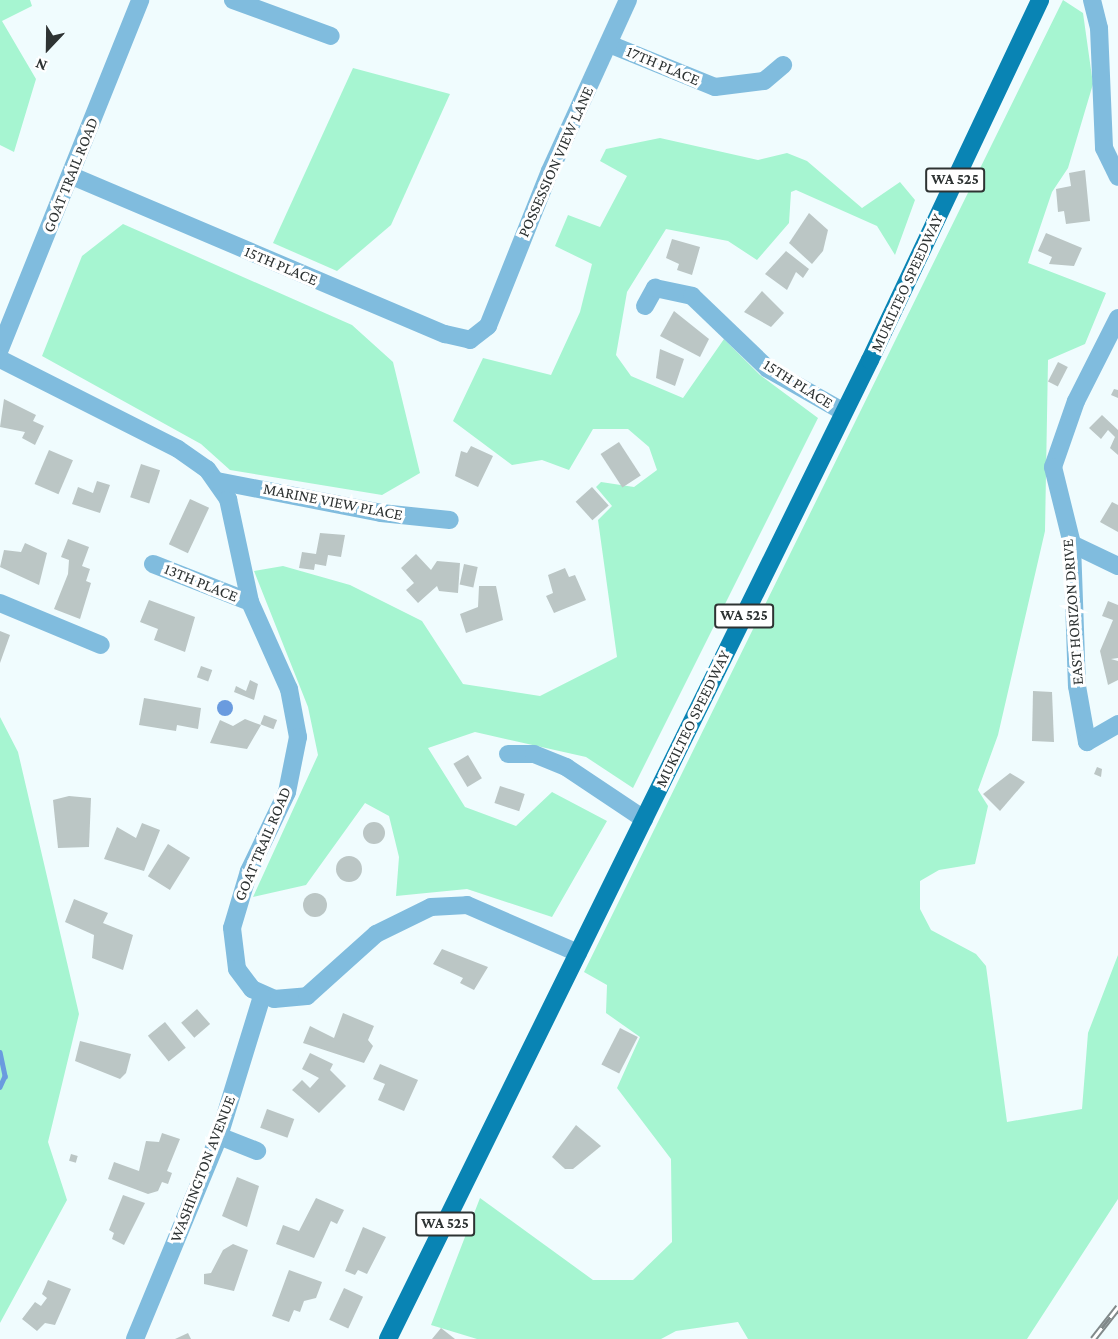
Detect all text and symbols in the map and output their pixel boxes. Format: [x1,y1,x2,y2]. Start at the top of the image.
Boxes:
north arrow [18,18,78,78]
street label: 17TH PLACE [623,42,703,90]
text: N [33,55,49,75]
street label: POSSESSION VIEW LANE [514,84,598,240]
street label: GOAT TRAIL ROAD [39,115,103,235]
road number: WA 525 [925,168,985,192]
street label: MUKILTEO SPEEDWAY [867,211,947,355]
street label: 15TH PLACE [241,242,321,290]
street label: 15TH PLACE [760,355,836,413]
street label: MARINE VIEW PLACE [262,479,404,525]
street label: EAST HORIZON DRIVE [1058,538,1088,686]
street label: 13TH PLACE [161,559,241,607]
road number: WA 525 [714,604,774,628]
street label: MUKILTEO SPEEDWAY [651,647,735,791]
street label: GOAT TRAIL ROAD [230,784,296,904]
street label: WASHINGTON AVENUE [166,1093,240,1245]
road number: WA 525 [415,1212,475,1236]

